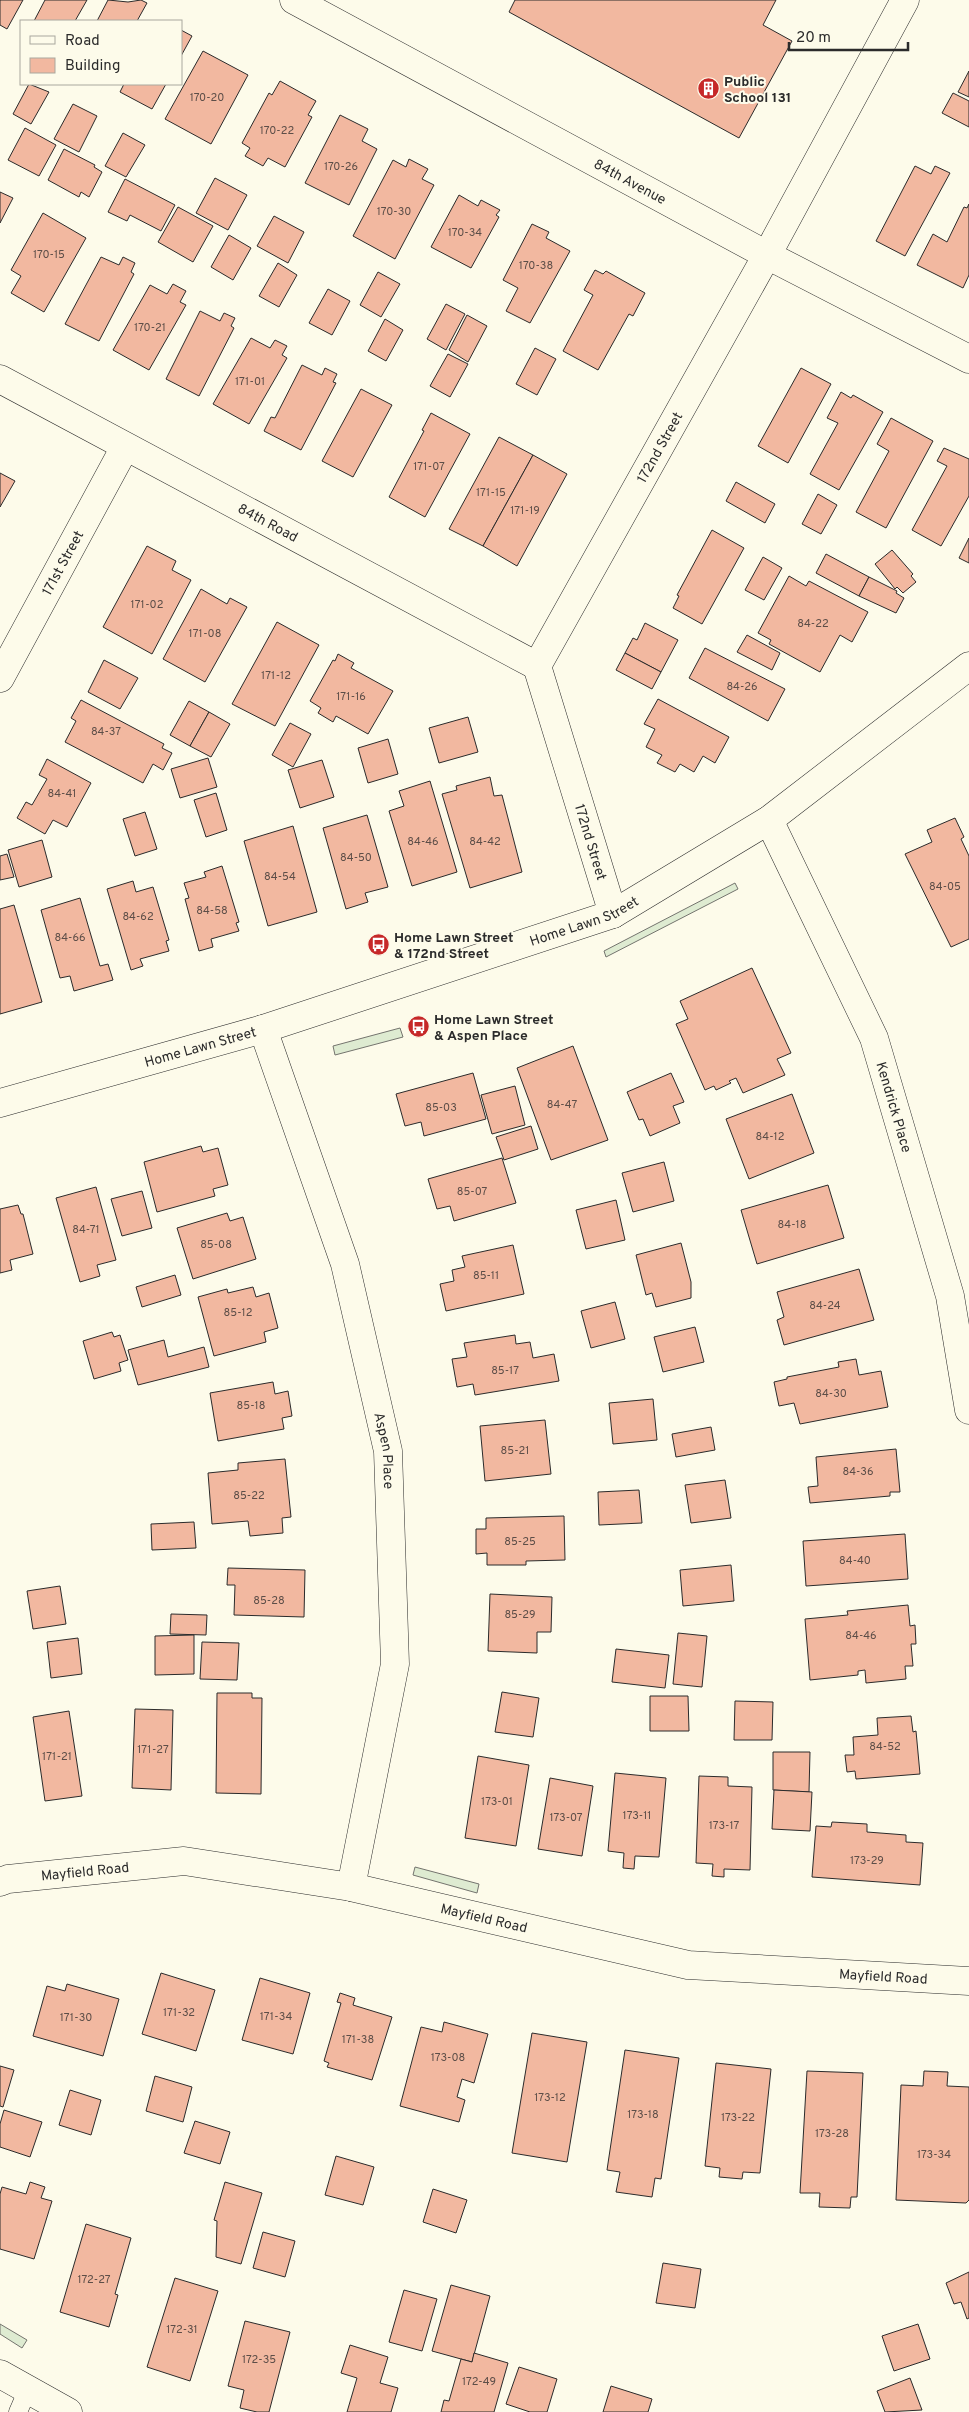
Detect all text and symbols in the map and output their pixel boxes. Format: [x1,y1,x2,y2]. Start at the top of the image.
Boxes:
legend [20,20,182,85]
scale bar [789,20,908,52]
text: 20 m [796,29,831,48]
text: Road [65,32,100,51]
text: Building [65,57,120,76]
place label: Public School 131 [724,74,791,107]
building icon: Public School 131 [696,77,720,101]
house number: 170-20 [190,91,224,105]
house number: 170-22 [260,124,294,138]
street label: 84th Avenue [590,156,669,209]
house number: 170-26 [324,160,358,174]
house number: 170-30 [377,205,411,219]
house number: 170-34 [448,226,482,240]
house number: 170-15 [33,248,65,262]
house number: 170-38 [519,259,553,273]
house number: 170-21 [134,321,166,335]
house number: 171-01 [235,375,265,389]
street label: 172nd Street [634,410,687,487]
house number: 171-07 [413,460,445,474]
house number: 171-15 [476,486,506,500]
street label: 84th Road [234,501,300,547]
house number: 171-19 [510,504,540,518]
street label: 171st Street [39,528,88,599]
house number: 171-02 [131,598,163,612]
house number: 84-22 [797,617,829,631]
house number: 171-08 [189,627,221,641]
house number: 171-12 [261,669,291,683]
house number: 84-26 [726,680,758,694]
house number: 171-16 [336,690,366,704]
house number: 84-37 [91,725,121,739]
house number: 84-41 [48,787,76,801]
street label: 172nd Street [570,802,609,883]
house number: 84-46 [407,835,439,849]
house number: 84-42 [469,835,501,849]
house number: 84-50 [340,851,372,865]
house number: 84-54 [264,870,296,884]
house number: 84-05 [929,880,961,894]
street label: Home Lawn Street [528,894,642,951]
house number: 84-58 [196,904,228,918]
house number: 84-62 [122,910,154,924]
place label: Home Lawn Street & 172nd Street [394,930,514,963]
house number: 84-66 [54,931,86,945]
bus stop icon: Home Lawn Street & 172nd Street [366,933,390,957]
place label: Home Lawn Street & Aspen Place [434,1012,554,1045]
bus stop icon: Home Lawn Street & Aspen Place [406,1015,430,1039]
street label: Home Lawn Street [143,1024,258,1072]
street label: Kendrick Place [871,1060,914,1155]
house number: 84-47 [547,1098,577,1112]
house number: 85-03 [425,1101,457,1115]
house number: 84-12 [756,1130,784,1144]
house number: 85-07 [457,1185,487,1199]
house number: 84-18 [778,1218,806,1232]
house number: 84-71 [72,1223,100,1237]
house number: 85-08 [200,1238,232,1252]
house number: 85-11 [473,1269,499,1283]
house number: 84-24 [809,1299,841,1313]
house number: 85-12 [224,1306,252,1320]
house number: 85-17 [491,1364,519,1378]
house number: 84-30 [815,1387,847,1401]
house number: 85-18 [237,1399,265,1413]
street label: Aspen Place [369,1411,396,1489]
house number: 85-21 [501,1444,529,1458]
house number: 84-36 [842,1465,874,1479]
house number: 85-22 [233,1489,265,1503]
house number: 85-25 [504,1535,536,1549]
house number: 84-40 [839,1554,871,1568]
house number: 85-28 [253,1594,285,1608]
house number: 85-29 [504,1608,536,1622]
house number: 84-46 [845,1629,877,1643]
house number: 84-52 [869,1740,901,1754]
house number: 171-27 [137,1743,169,1757]
house number: 171-21 [42,1750,72,1764]
house number: 173-01 [481,1795,513,1809]
house number: 173-11 [623,1809,651,1823]
house number: 173-07 [549,1811,583,1825]
house number: 173-17 [709,1819,739,1833]
house number: 173-29 [850,1854,884,1868]
street label: Mayfield Road [40,1860,130,1886]
street label: Mayfield Road [439,1901,529,1938]
street label: Mayfield Road [838,1967,928,1989]
house number: 171-32 [163,2006,195,2020]
house number: 171-34 [260,2010,292,2024]
house number: 171-30 [60,2011,92,2025]
house number: 171-38 [342,2033,374,2047]
house number: 173-08 [431,2051,465,2065]
house number: 173-12 [534,2091,566,2105]
house number: 173-18 [627,2108,659,2122]
house number: 173-22 [721,2111,755,2125]
house number: 173-28 [815,2127,849,2141]
house number: 173-34 [917,2148,951,2162]
house number: 172-27 [77,2273,111,2287]
house number: 172-31 [166,2323,198,2337]
house number: 172-35 [242,2353,276,2367]
house number: 172-49 [462,2375,496,2389]

